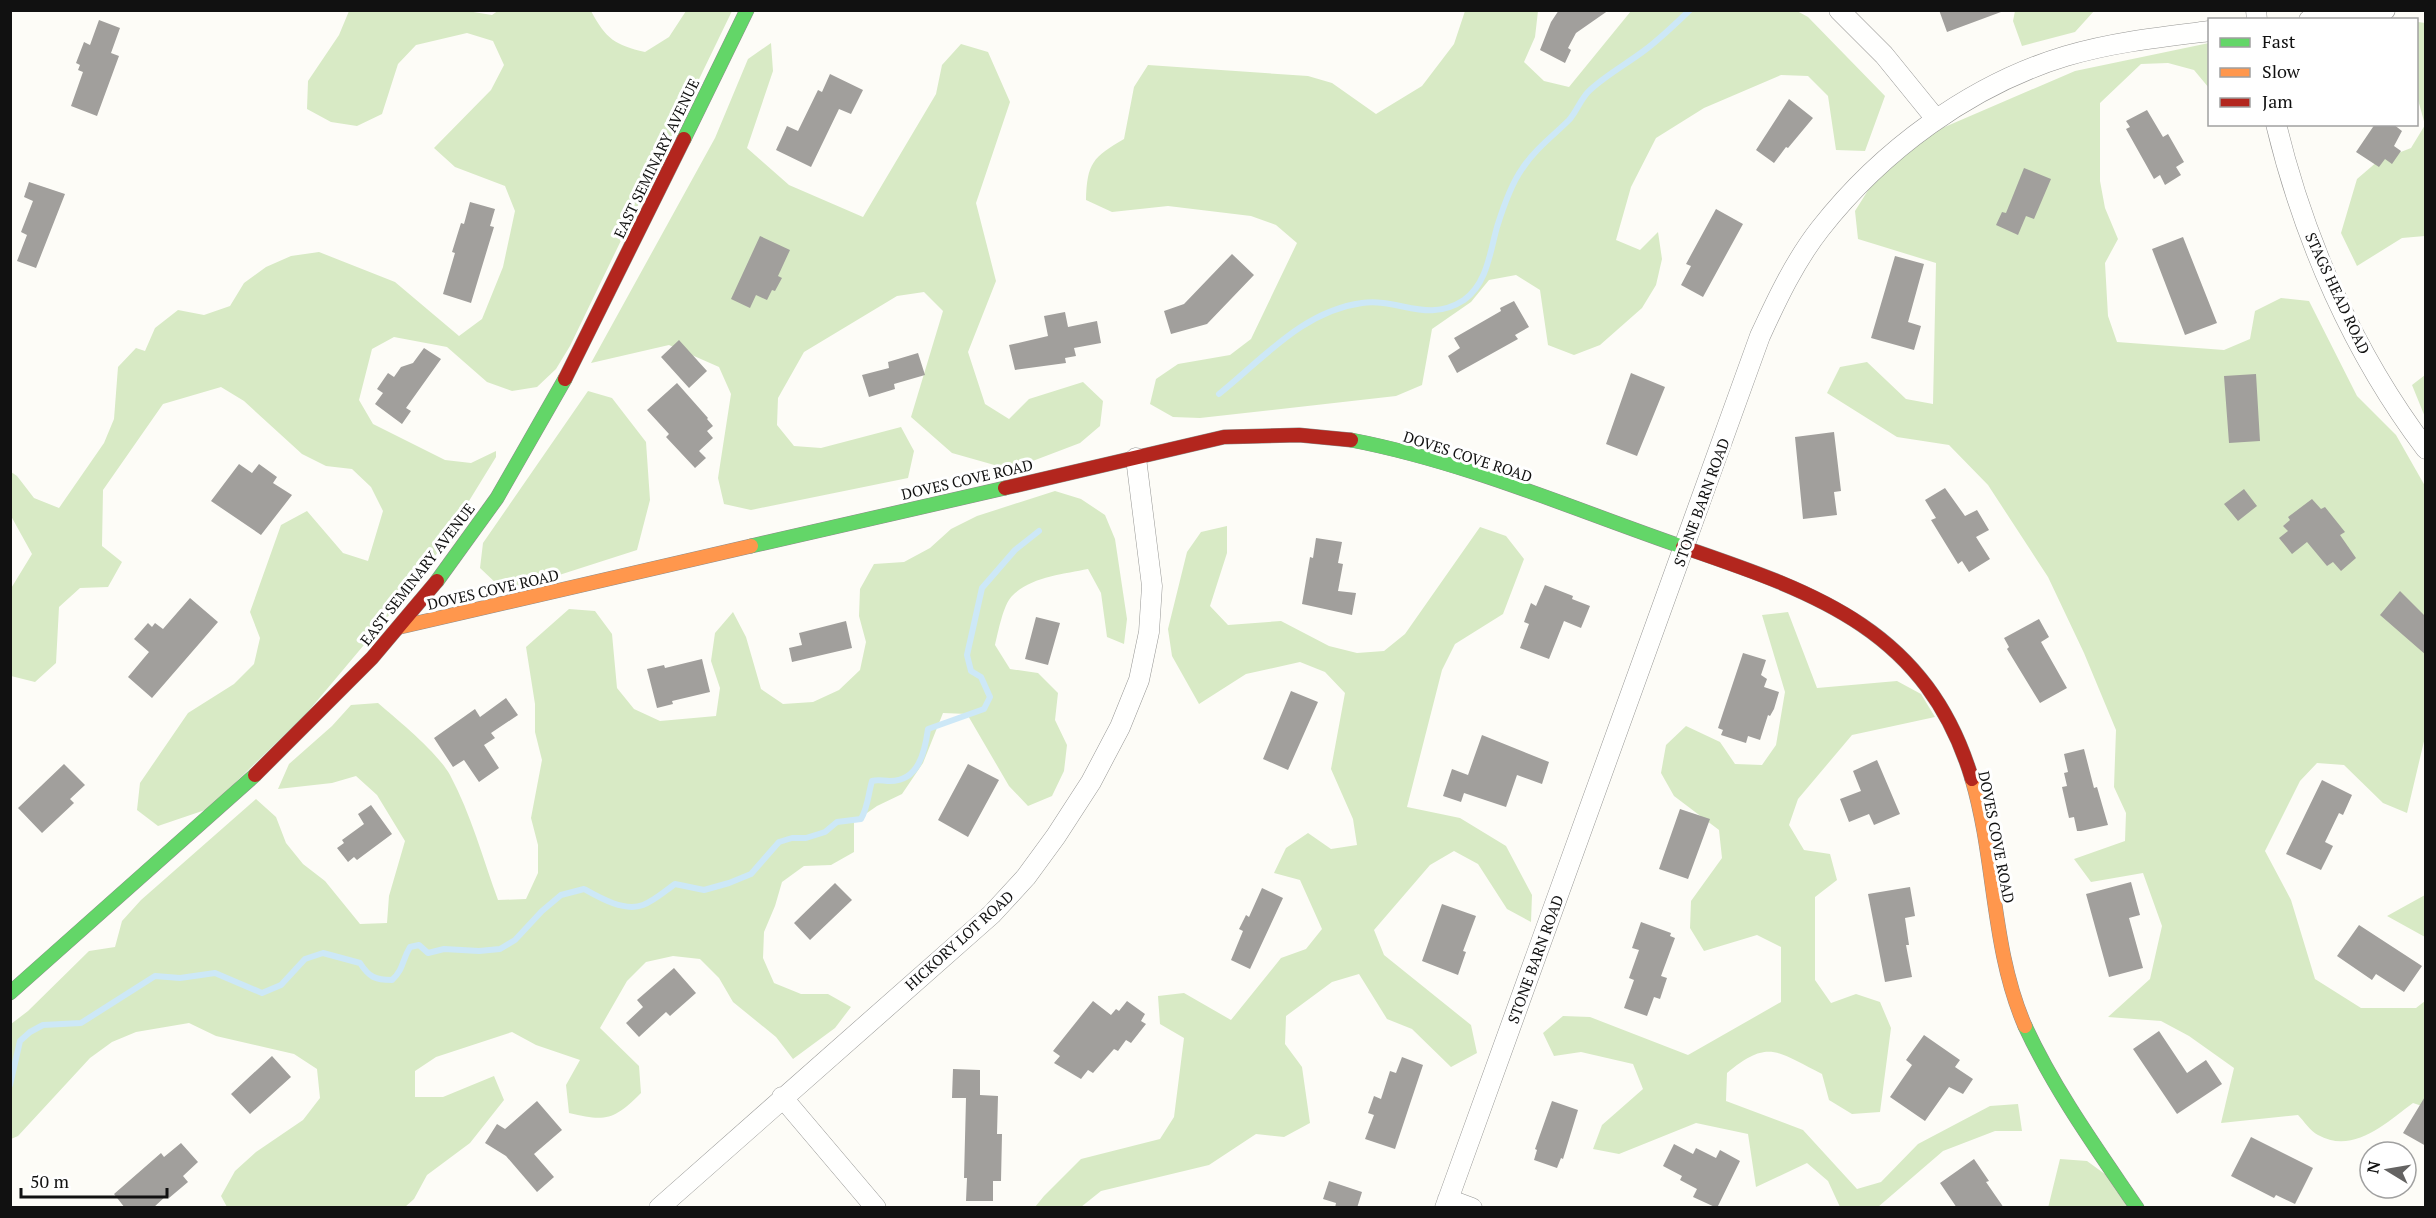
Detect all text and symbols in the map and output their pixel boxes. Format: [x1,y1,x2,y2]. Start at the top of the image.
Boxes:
legend [2208,18,2418,126]
text: Fast [2262,29,2296,53]
text: Slow [2262,59,2301,83]
street label: EAST SEMINARY AVENUE [609,75,703,241]
text: Jam [2262,89,2293,113]
street label: STAGS HEAD ROAD [2301,229,2375,357]
street label: DOVES COVE ROAD [1401,426,1535,486]
street label: STONE BARN ROAD [1668,435,1734,569]
street label: DOVES COVE ROAD [899,454,1035,504]
street label: EAST SEMINARY AVENUE [355,499,479,649]
street label: DOVES COVE ROAD [425,564,561,614]
street label: DOVES COVE ROAD [1974,769,2020,905]
street label: HICKORY LOT ROAD [900,886,1018,994]
street label: STONE BARN ROAD [1502,892,1568,1026]
north arrow [2358,1140,2418,1200]
text: N [2361,1159,2385,1175]
scale bar [21,1161,166,1199]
text: 50 m [30,1169,70,1193]

